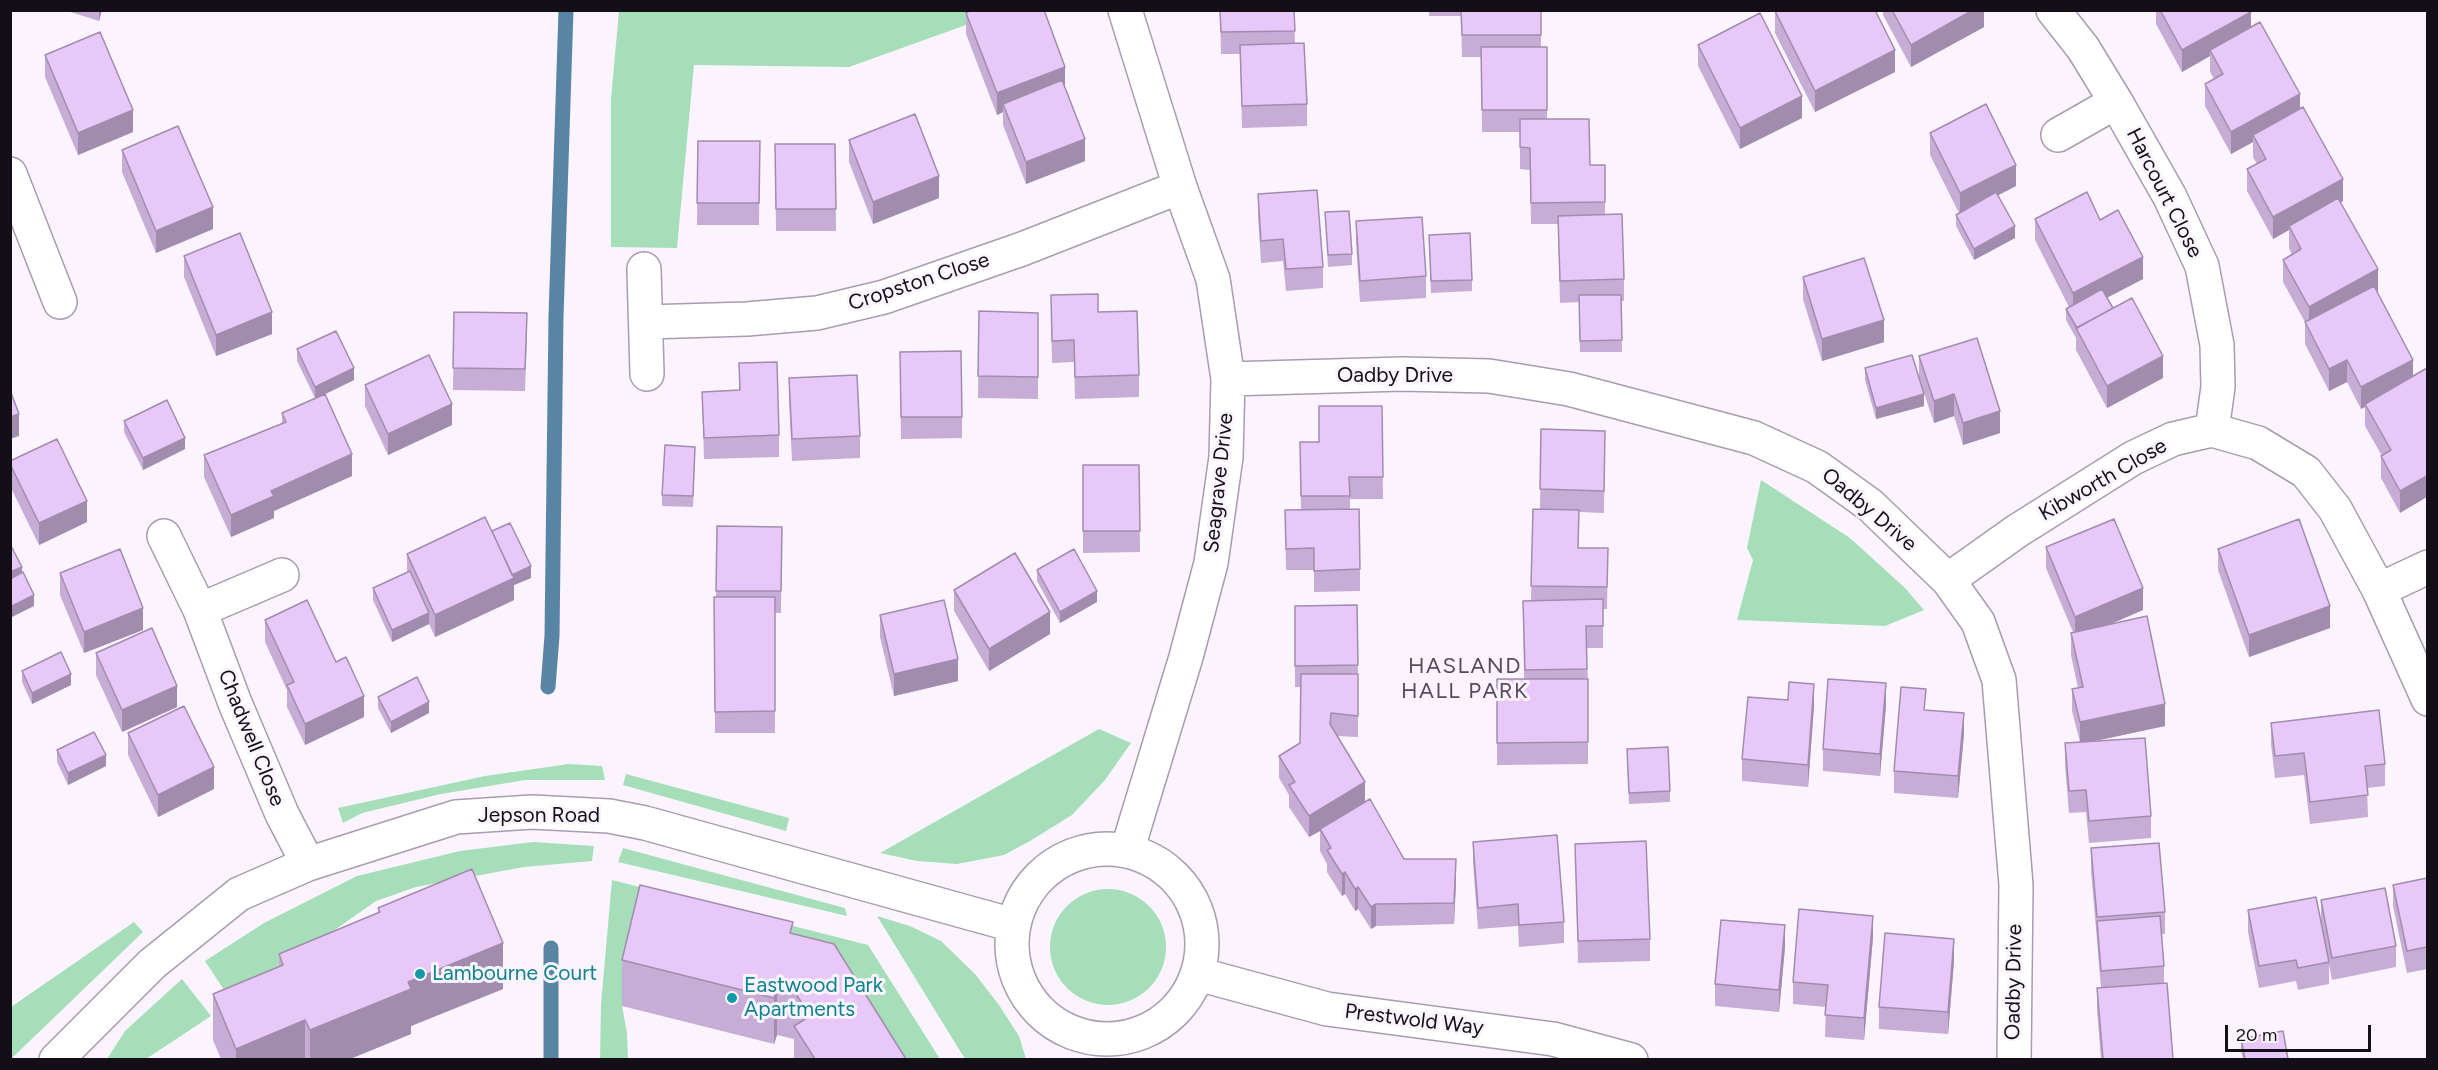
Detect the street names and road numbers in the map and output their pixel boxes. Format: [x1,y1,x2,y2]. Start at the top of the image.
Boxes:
street label: Harcourt Close [2120,124,2208,262]
street label: Cropston Close [845,247,993,317]
street label: Oadby Drive [1337,363,1453,389]
street label: Seagrave Drive [1199,412,1239,554]
street label: Kibworth Close [2035,433,2171,527]
street label: Oadby Drive [1816,463,1922,557]
street label: Chadwell Close [212,666,290,810]
street label: Jepson Road [478,803,600,829]
street label: Oadby Drive [2000,924,2028,1040]
street label: Prestwold Way [1343,999,1485,1041]

